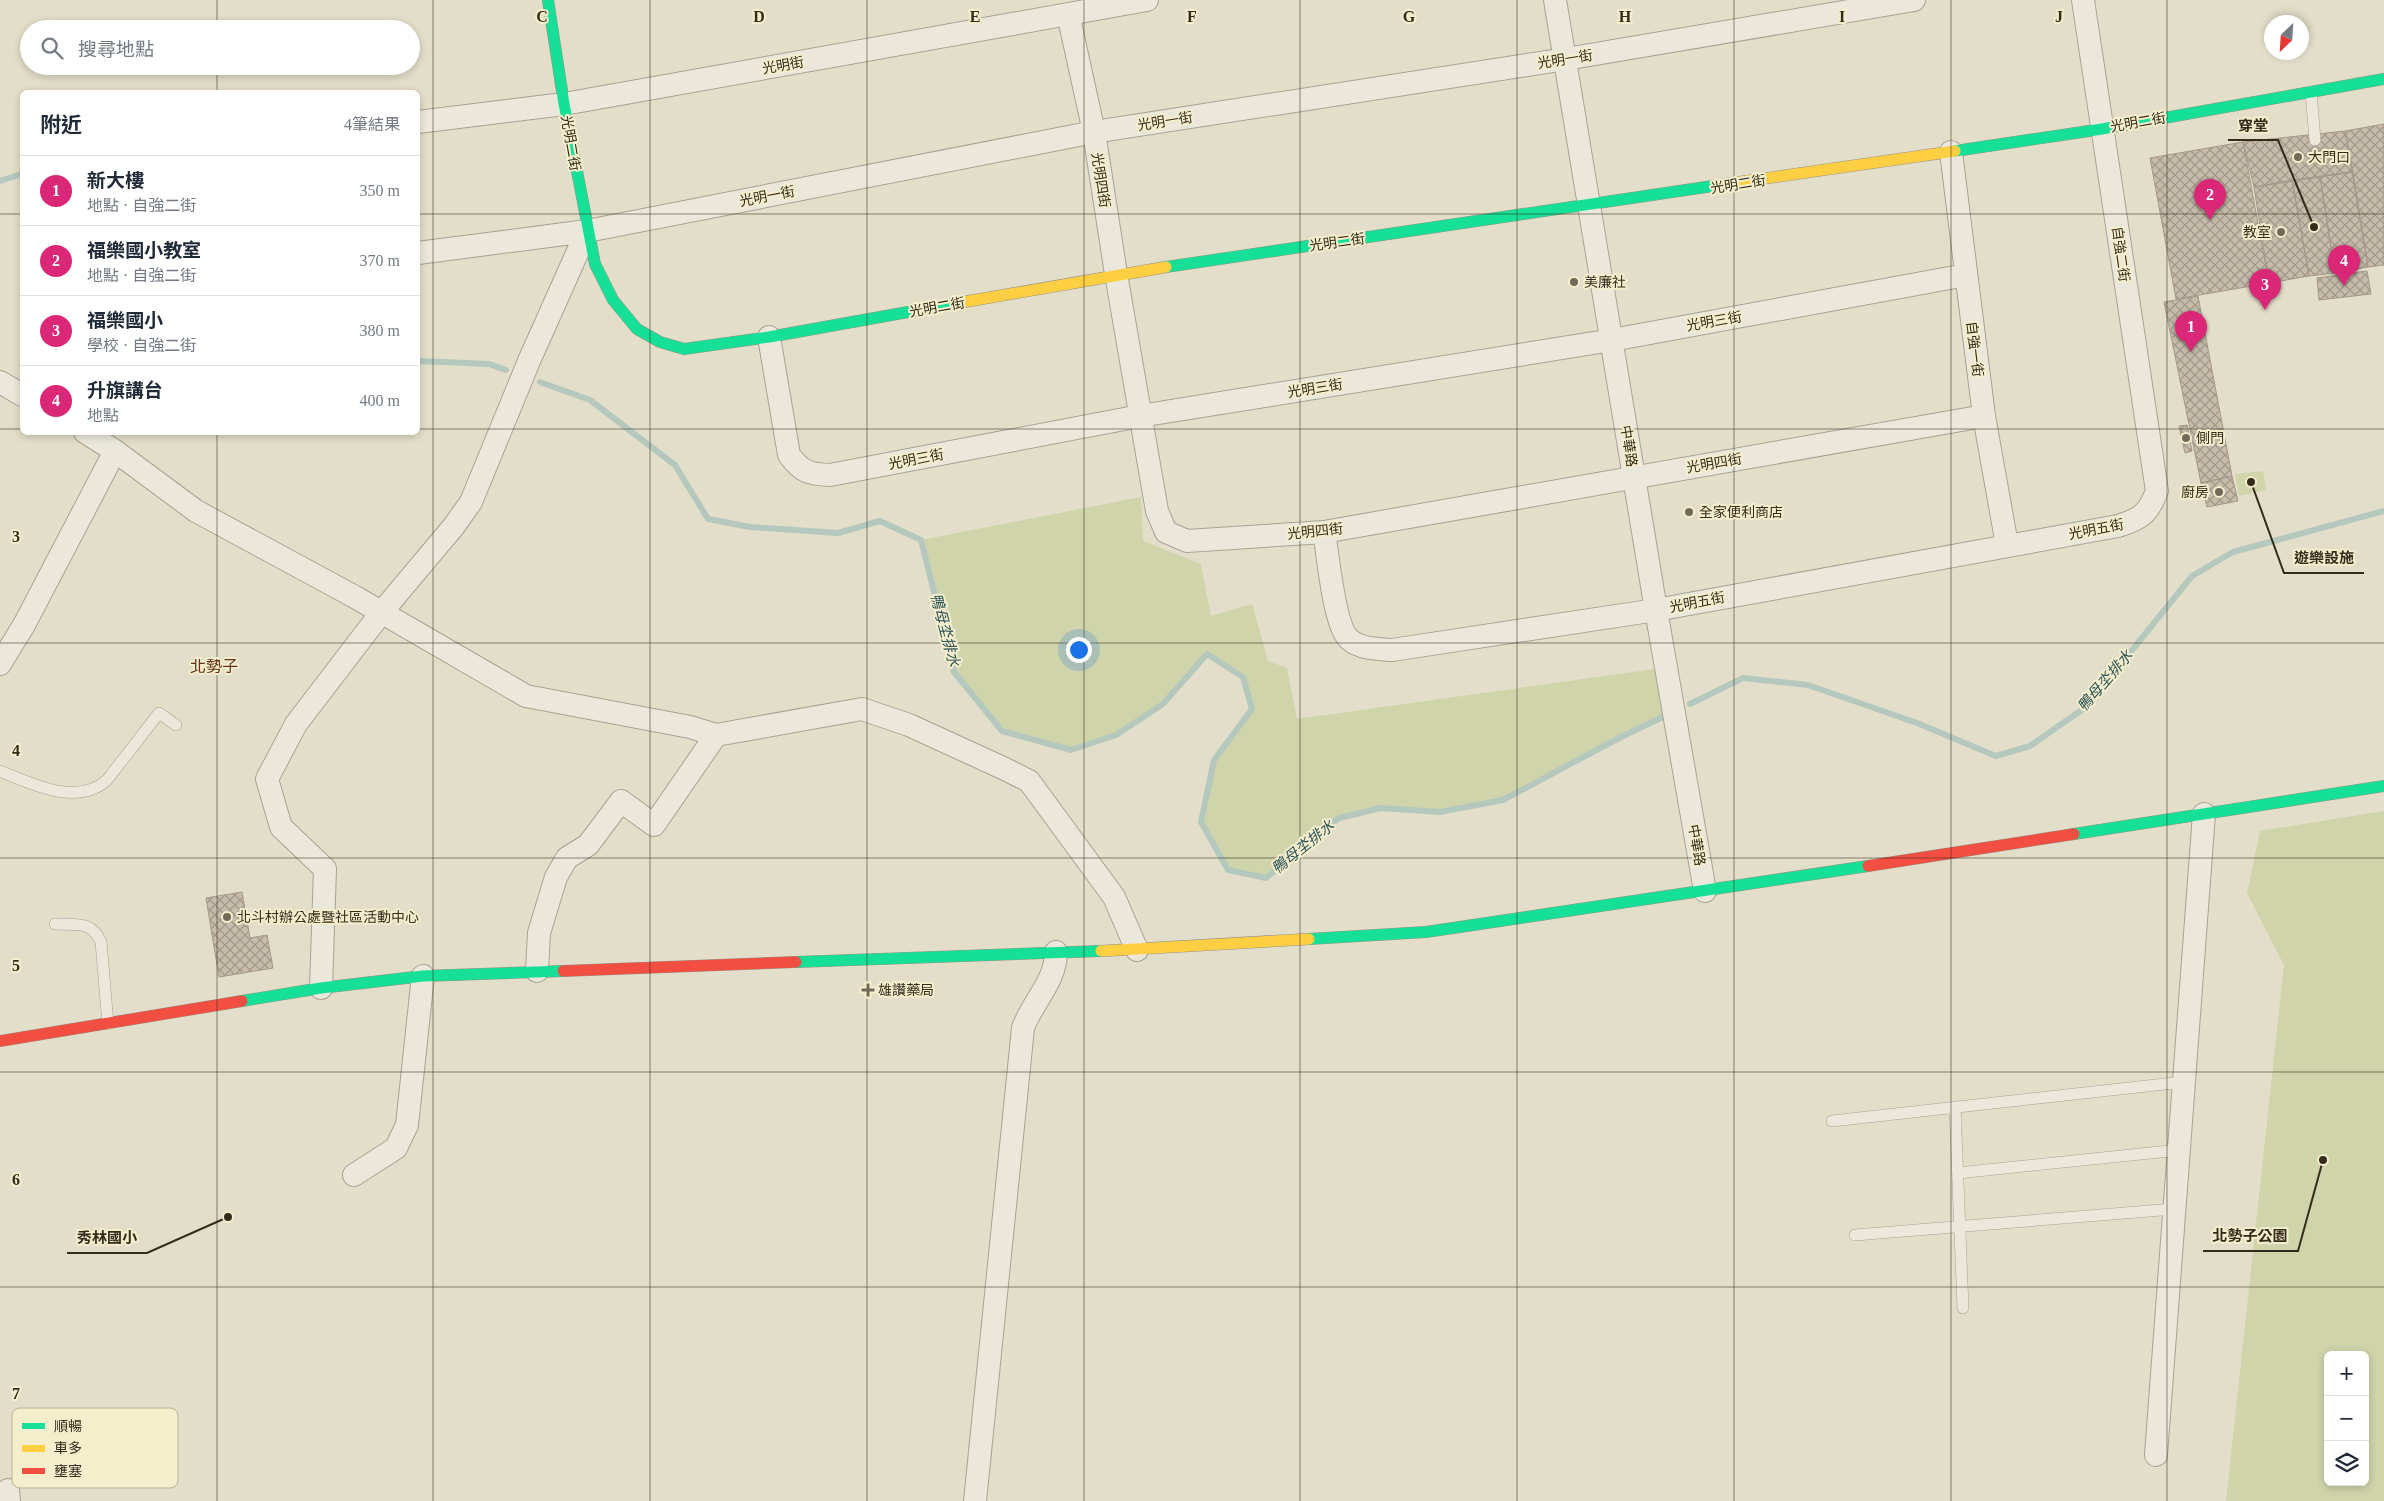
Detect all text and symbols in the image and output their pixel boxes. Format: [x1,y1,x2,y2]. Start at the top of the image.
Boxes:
text: C [536,8,548,25]
text: D [753,8,765,25]
text: E [970,8,980,25]
text: F [1187,8,1197,25]
text: G [1403,8,1416,25]
text: H [1619,8,1632,25]
text: I [1839,8,1845,25]
text: J [2055,8,2063,25]
north arrow [2264,15,2309,60]
search box [20,20,420,75]
icon: search [38,34,66,62]
text: 搜尋地點 [78,39,154,60]
street label: 光明一街 [1536,48,1594,71]
street label: 光明街 [761,54,805,77]
street label: 光明一街 [1136,110,1194,133]
street label: 光明二街 [2109,110,2167,135]
callout: 穿堂 [2228,110,2278,140]
text: 附近 [40,113,82,137]
street label: 光明二街 [558,114,583,172]
text: 4筆結果 [344,116,400,133]
text: 穿堂 [2238,118,2268,134]
place label: 大門口 [2308,150,2350,165]
street label: 光明四街 [1089,151,1112,209]
marker: 大門口 [2292,151,2304,163]
text: 新大樓 [87,170,144,191]
street label: 光明二街 [1709,173,1767,196]
pin: 2 [2194,179,2226,220]
text: 1 [52,182,60,199]
text: 350 m [360,182,400,199]
street label: 光明一街 [738,184,796,209]
text: 地點 · 自強二街 [87,197,196,214]
place label: 教室 [2243,224,2271,240]
street label: 自強二街 [2109,225,2132,283]
marker: 教室 [2275,226,2287,238]
street label: 光明二街 [1308,231,1366,254]
text: 福樂國小教室 [87,240,201,261]
pin: 4 [2328,245,2360,286]
text: 2 [52,252,60,269]
text: 370 m [360,252,400,269]
text: 地點 · 自強二街 [87,267,196,284]
pin: 3 [2249,269,2281,310]
place label: 美廉社 [1584,274,1626,290]
marker: 美廉社 [1568,276,1580,288]
street label: 光明二街 [908,295,966,320]
street label: 光明三街 [1685,309,1743,334]
text: 福樂國小 [87,310,163,331]
pin: 1 [2175,311,2207,352]
street label: 自強一街 [1964,320,1985,378]
text: 3 [52,322,60,339]
text: 380 m [360,322,400,339]
text: 學校 · 自強二街 [87,337,196,354]
street label: 光明三街 [1286,377,1344,400]
text: 升旗講台 [87,380,163,401]
text: 4 [52,392,60,409]
text: 400 m [360,392,400,409]
text: 地點 [87,407,119,424]
street label: 中華路 [1618,424,1639,468]
place label: 側門 [2196,430,2224,446]
marker: 側門 [2180,432,2192,444]
street label: 光明三街 [887,447,945,472]
street label: 光明四街 [1685,451,1743,476]
place label: 廚房 [2181,484,2209,500]
marker: 廚房 [2213,486,2225,498]
place label: 全家便利商店 [1699,504,1783,520]
marker: 全家便利商店 [1683,506,1695,518]
street label: 光明五街 [2067,517,2125,542]
street label: 光明四街 [1286,521,1344,542]
text: 3 [12,528,20,545]
callout: 遊樂設施 [2284,543,2364,573]
text: 遊樂設施 [2294,550,2354,566]
street label: 光明五街 [1668,590,1726,615]
water label: 鴨母坔排水 [928,592,963,669]
your location [1066,637,1092,663]
water label: 鴨母坔排水 [2074,647,2136,715]
district label: 北勢子 [190,658,238,675]
text: 4 [12,742,20,759]
water label: 鴨母坔排水 [1269,817,1338,877]
street label: 中華路 [1685,823,1708,867]
place label: 北斗村辦公處暨社區活動中心 [237,909,419,925]
marker: 北斗村辦公處暨社區活動中心 [221,911,233,923]
text: 5 [12,957,20,974]
place label: 雄讚藥局 [878,982,934,998]
marker: 雄讚藥局 [862,984,874,996]
text: 6 [12,1171,20,1188]
callout: 北勢子公園 [2203,1221,2298,1251]
callout: 秀林國小 [67,1223,147,1253]
text: 北勢子公園 [2212,1228,2288,1244]
text: 秀林國小 [77,1230,138,1246]
map controls [2324,1351,2369,1486]
button: + [2324,1351,2369,1396]
text: 7 [12,1385,20,1402]
button: − [2324,1396,2369,1441]
legend [12,1408,178,1488]
text: 順暢 [54,1419,82,1434]
text: 車多 [54,1441,82,1456]
button: layers [2324,1441,2369,1486]
text: 壅塞 [54,1463,82,1479]

